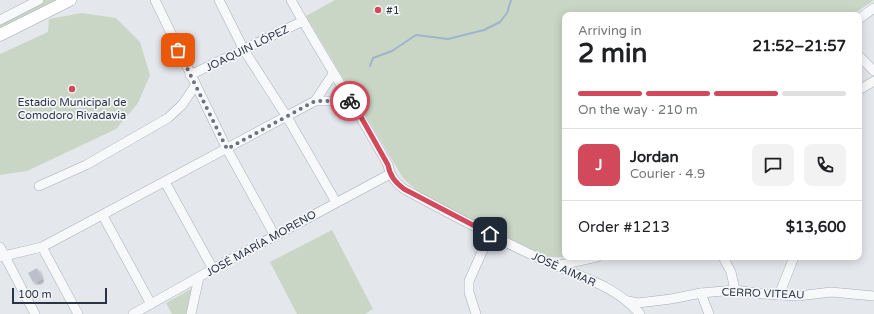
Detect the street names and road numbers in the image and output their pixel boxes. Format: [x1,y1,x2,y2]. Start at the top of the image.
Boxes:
street label: JOAQUIN LÓPEZ [203,22,291,74]
street label: JOSÉ MARÍA MORENO [203,207,319,279]
street label: JOSÉ AIMAR [530,249,598,289]
street label: CERRO VITEAU [721,286,805,301]

